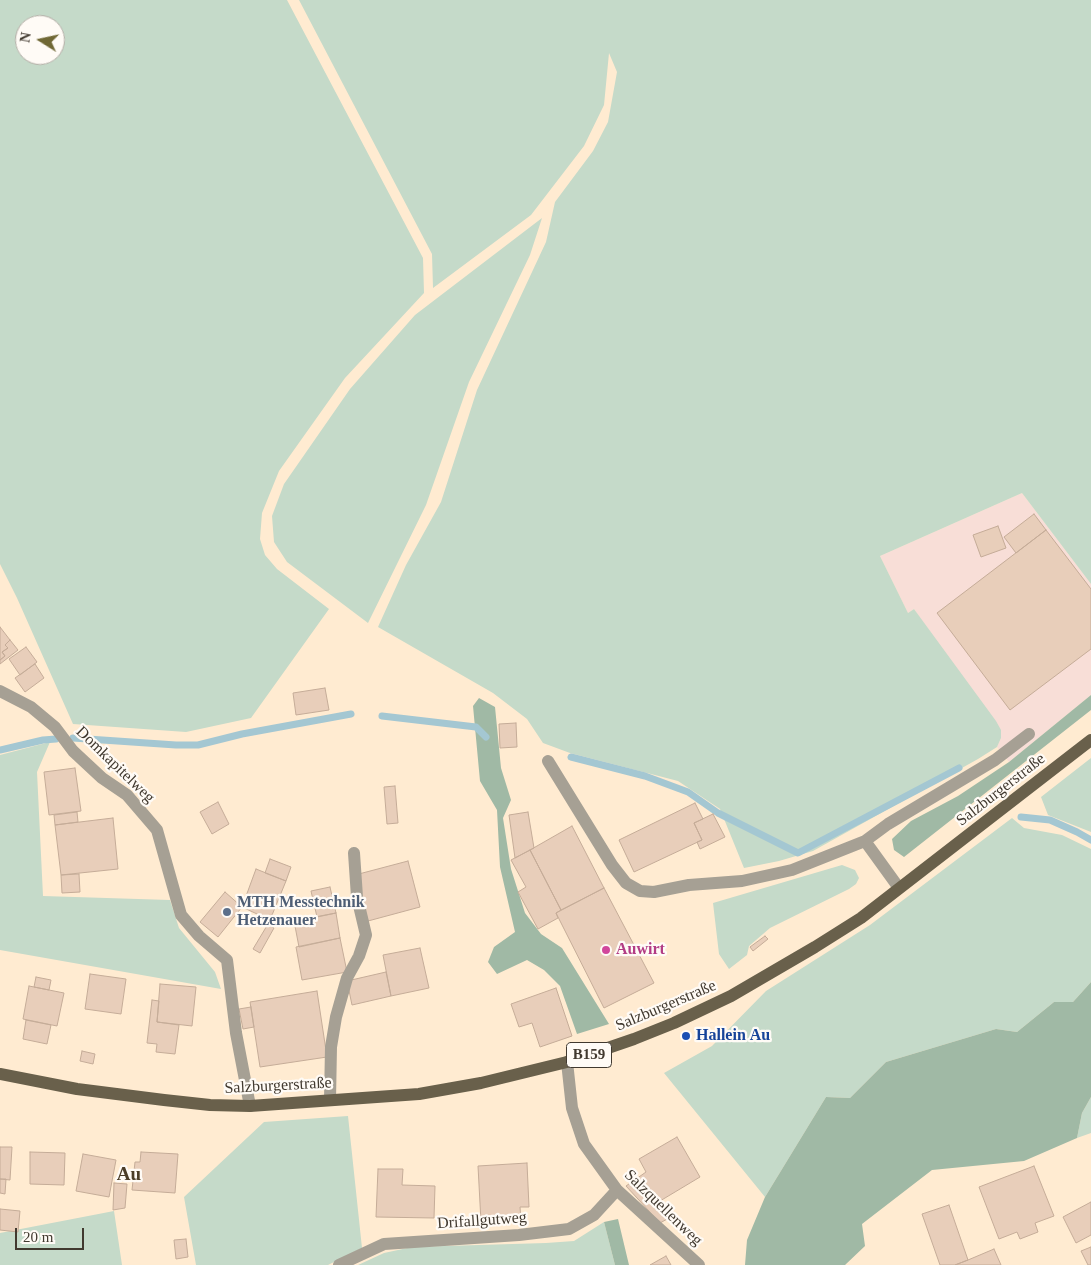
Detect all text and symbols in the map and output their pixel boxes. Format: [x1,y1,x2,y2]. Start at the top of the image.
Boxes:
north arrow [15,15,65,65]
text: N [17,31,34,44]
street label: Domkapitelweg [72,723,158,807]
street label: Salzburgerstraße [953,749,1049,831]
place label: MTH Messtechnik Hetzenauer [237,893,365,931]
marker: MTH Messtechnik Hetzenauer [221,906,233,918]
place label: Auwirt [616,940,665,960]
marker: Auwirt [600,944,612,956]
street label: Salzburgerstraße [613,976,719,1036]
place label: Hallein Au [696,1026,770,1046]
marker: Hallein Au [680,1030,692,1042]
road number: B159 [566,1042,612,1068]
street label: Salzburgerstraße [224,1074,332,1098]
district label: Au [117,1164,141,1186]
street label: Salzquellenweg [620,1166,706,1250]
street label: Drifallgutweg [437,1208,527,1234]
scale bar [18,1218,86,1250]
text: 20 m [23,1229,53,1245]

